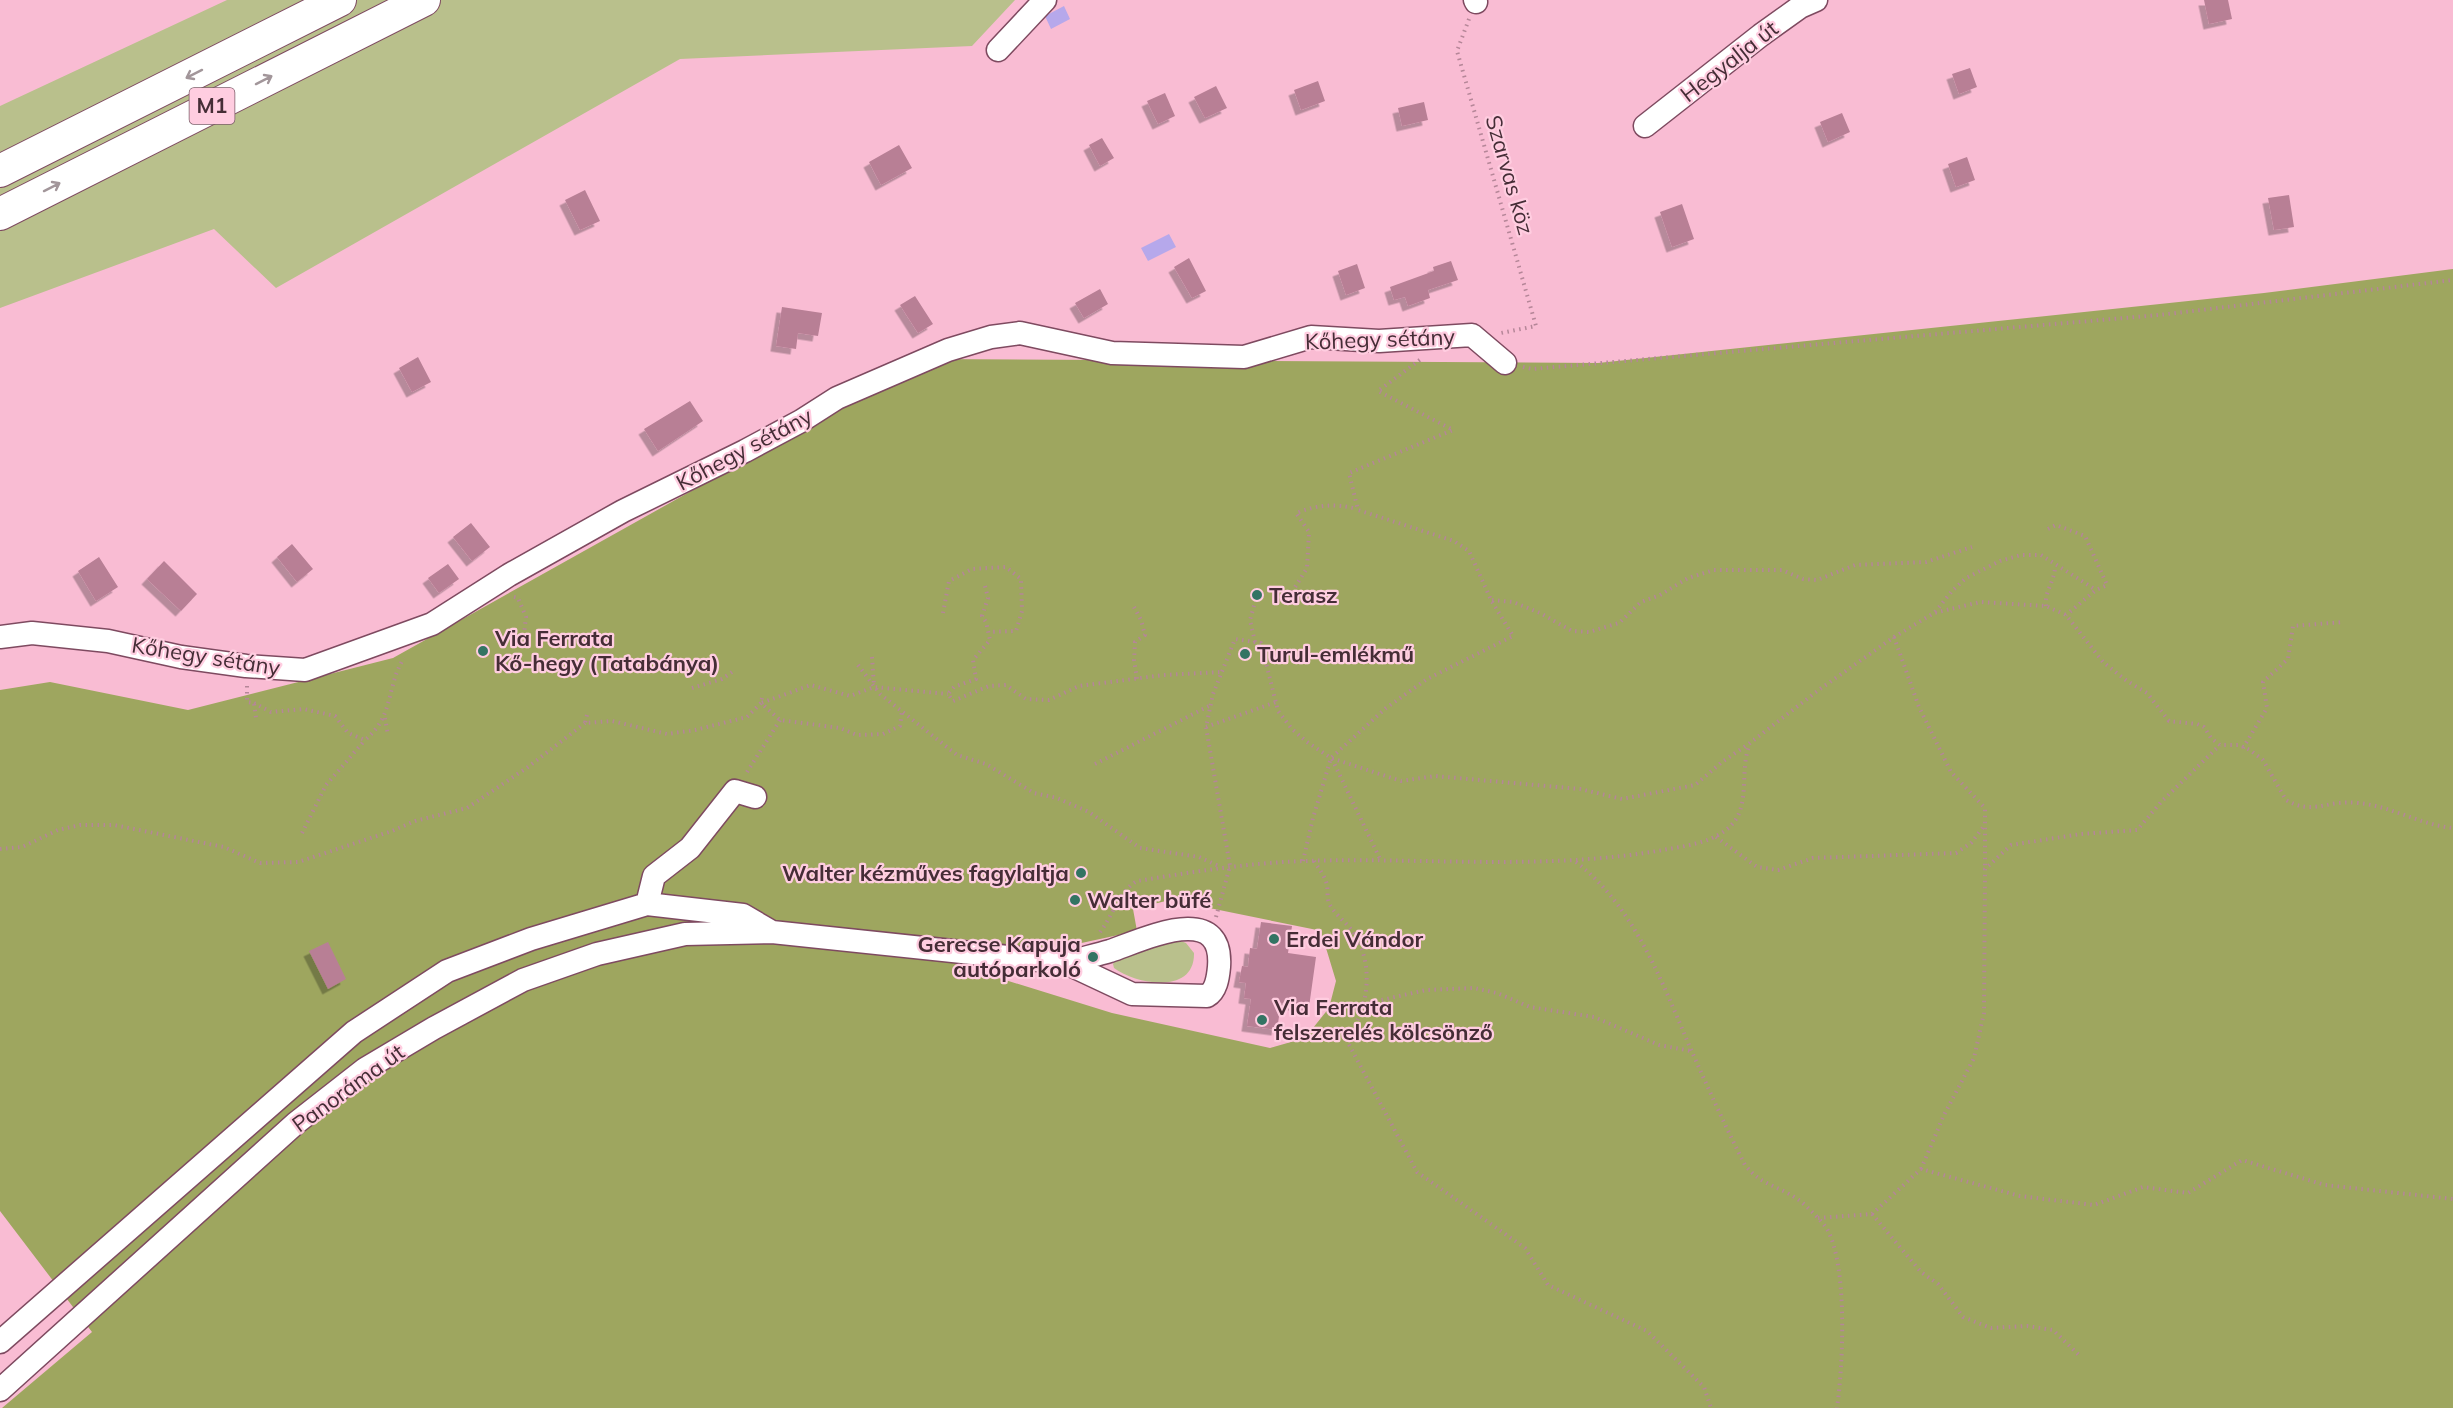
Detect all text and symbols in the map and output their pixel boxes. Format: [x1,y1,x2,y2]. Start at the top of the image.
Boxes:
street label: Hegyalja út [1674,14,1784,108]
one-way arrow [186,68,204,80]
one-way arrow [254,74,272,86]
road number: M1 [190,88,234,124]
street label: Szarvas köz [1480,112,1540,238]
one-way arrow [43,181,61,193]
street label: Kőhegy sétány [1305,322,1456,356]
street label: Kőhegy sétány [671,401,817,497]
place label: Terasz [1269,581,1338,609]
marker: Terasz [1250,588,1264,602]
place label: Via Ferrata Kő-hegy (Tatabánya) [494,624,719,677]
street label: Kőhegy sétány [130,630,283,682]
place label: Turul-emlékmű [1257,640,1414,668]
marker: Via Ferrata Kő-hegy (Tatabánya) [476,644,490,658]
marker: Turul-emlékmű [1238,647,1252,661]
place label: Walter kézműves fagylaltja [782,859,1069,887]
marker: Walter kézműves fagylaltja [1074,866,1088,880]
place label: Walter büfé [1087,886,1211,914]
marker: Walter büfé [1068,893,1082,907]
place label: Erdei Vándor [1286,925,1423,953]
place label: Gerecse Kapuja autóparkoló [918,930,1081,983]
marker: Erdei Vándor [1267,932,1281,946]
marker: Gerecse Kapuja autóparkoló [1086,950,1100,964]
place label: Via Ferrata felszerelés kölcsönző [1273,993,1493,1046]
marker: Via Ferrata felszerelés kölcsönző [1255,1013,1269,1027]
street label: Panoráma út [286,1038,410,1138]

